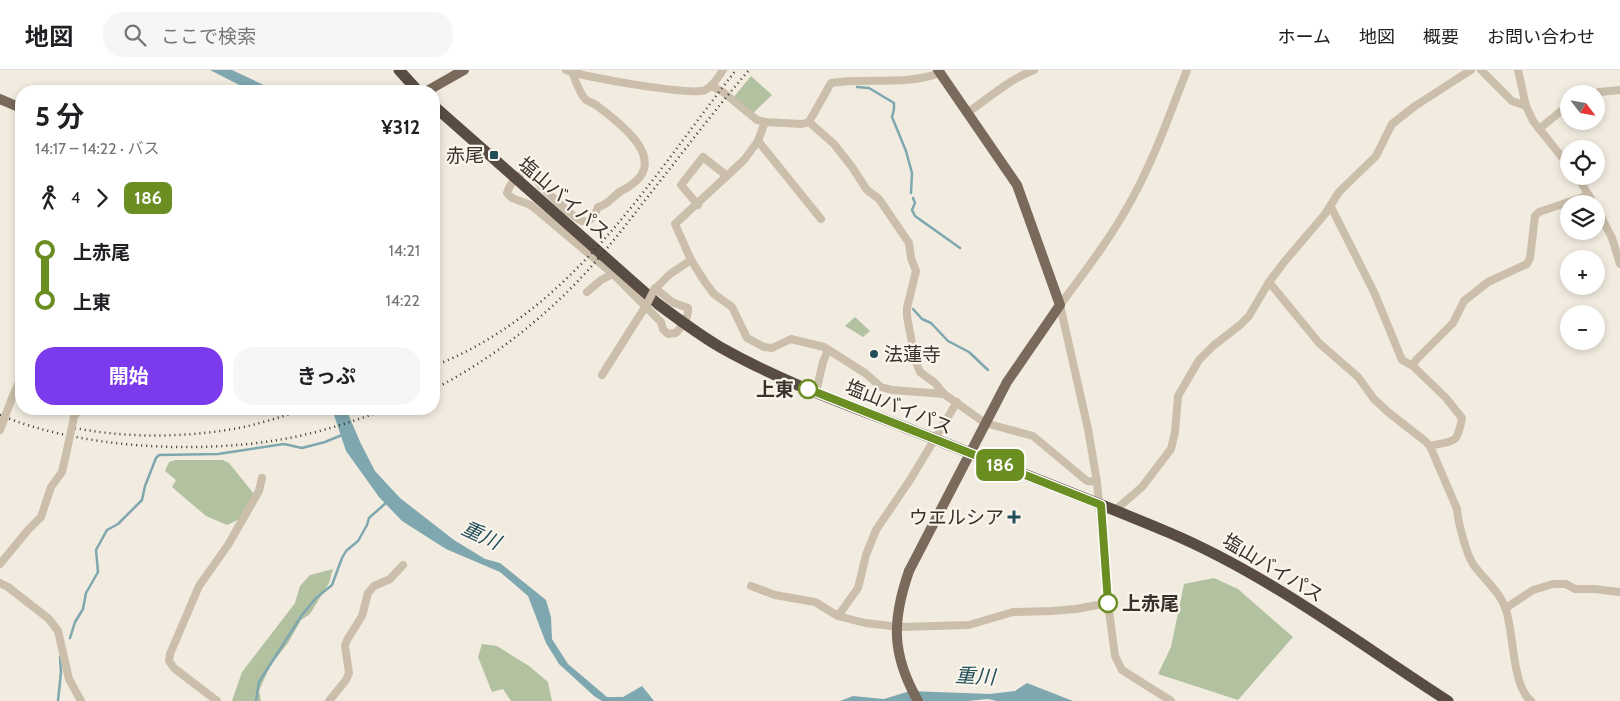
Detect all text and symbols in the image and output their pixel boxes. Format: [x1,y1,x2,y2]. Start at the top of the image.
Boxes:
search box [103,12,453,57]
icon: search [121,21,149,49]
text: 地図 [25,22,73,51]
text: ここで検索 [161,25,256,48]
text: ホーム [1278,26,1331,48]
text: 地図 [1359,26,1395,48]
text: 概要 [1423,26,1459,48]
text: お問い合わせ [1487,26,1595,48]
north arrow [1560,85,1605,130]
map controls [1560,85,1605,350]
text: 5 分 [35,99,84,133]
text: ¥312 [381,116,420,139]
text: 14:17 – 14:22 · バス [35,139,160,158]
button: locate [1560,140,1605,185]
place label: 赤尾 [446,144,484,167]
marker: 赤尾 [488,149,500,161]
street label: 塩山バイパス [514,152,614,244]
icon: walk [35,184,63,212]
icon: forward [88,184,116,212]
text: 186 [134,187,162,209]
text: 4 [71,188,80,207]
button: layers [1560,195,1605,240]
text: 上赤尾 [73,241,130,264]
text: 14:21 [389,241,420,260]
button: + [1560,250,1605,295]
text: 上東 [73,291,111,314]
text: 14:22 [385,291,420,310]
button: − [1560,305,1605,350]
place label: 法蓮寺 [884,343,941,366]
button: 開始 [35,347,223,405]
button: きっぷ [233,347,420,405]
marker: 法蓮寺 [868,348,880,360]
street label: 塩山バイパス [842,375,956,439]
place label: 上東 [756,378,794,401]
marker: 上東 [798,379,818,399]
line badge: 186 [971,449,1029,481]
text: 186 [986,454,1014,476]
place label: ウエルシア [909,506,1004,529]
marker: ウエルシア [1008,511,1020,523]
water label: 重川 [458,516,506,555]
street label: 塩山バイパス [1218,529,1328,607]
place label: 上赤尾 [1122,592,1179,615]
marker: 上赤尾 [1098,593,1118,613]
water label: 重川 [954,663,998,689]

